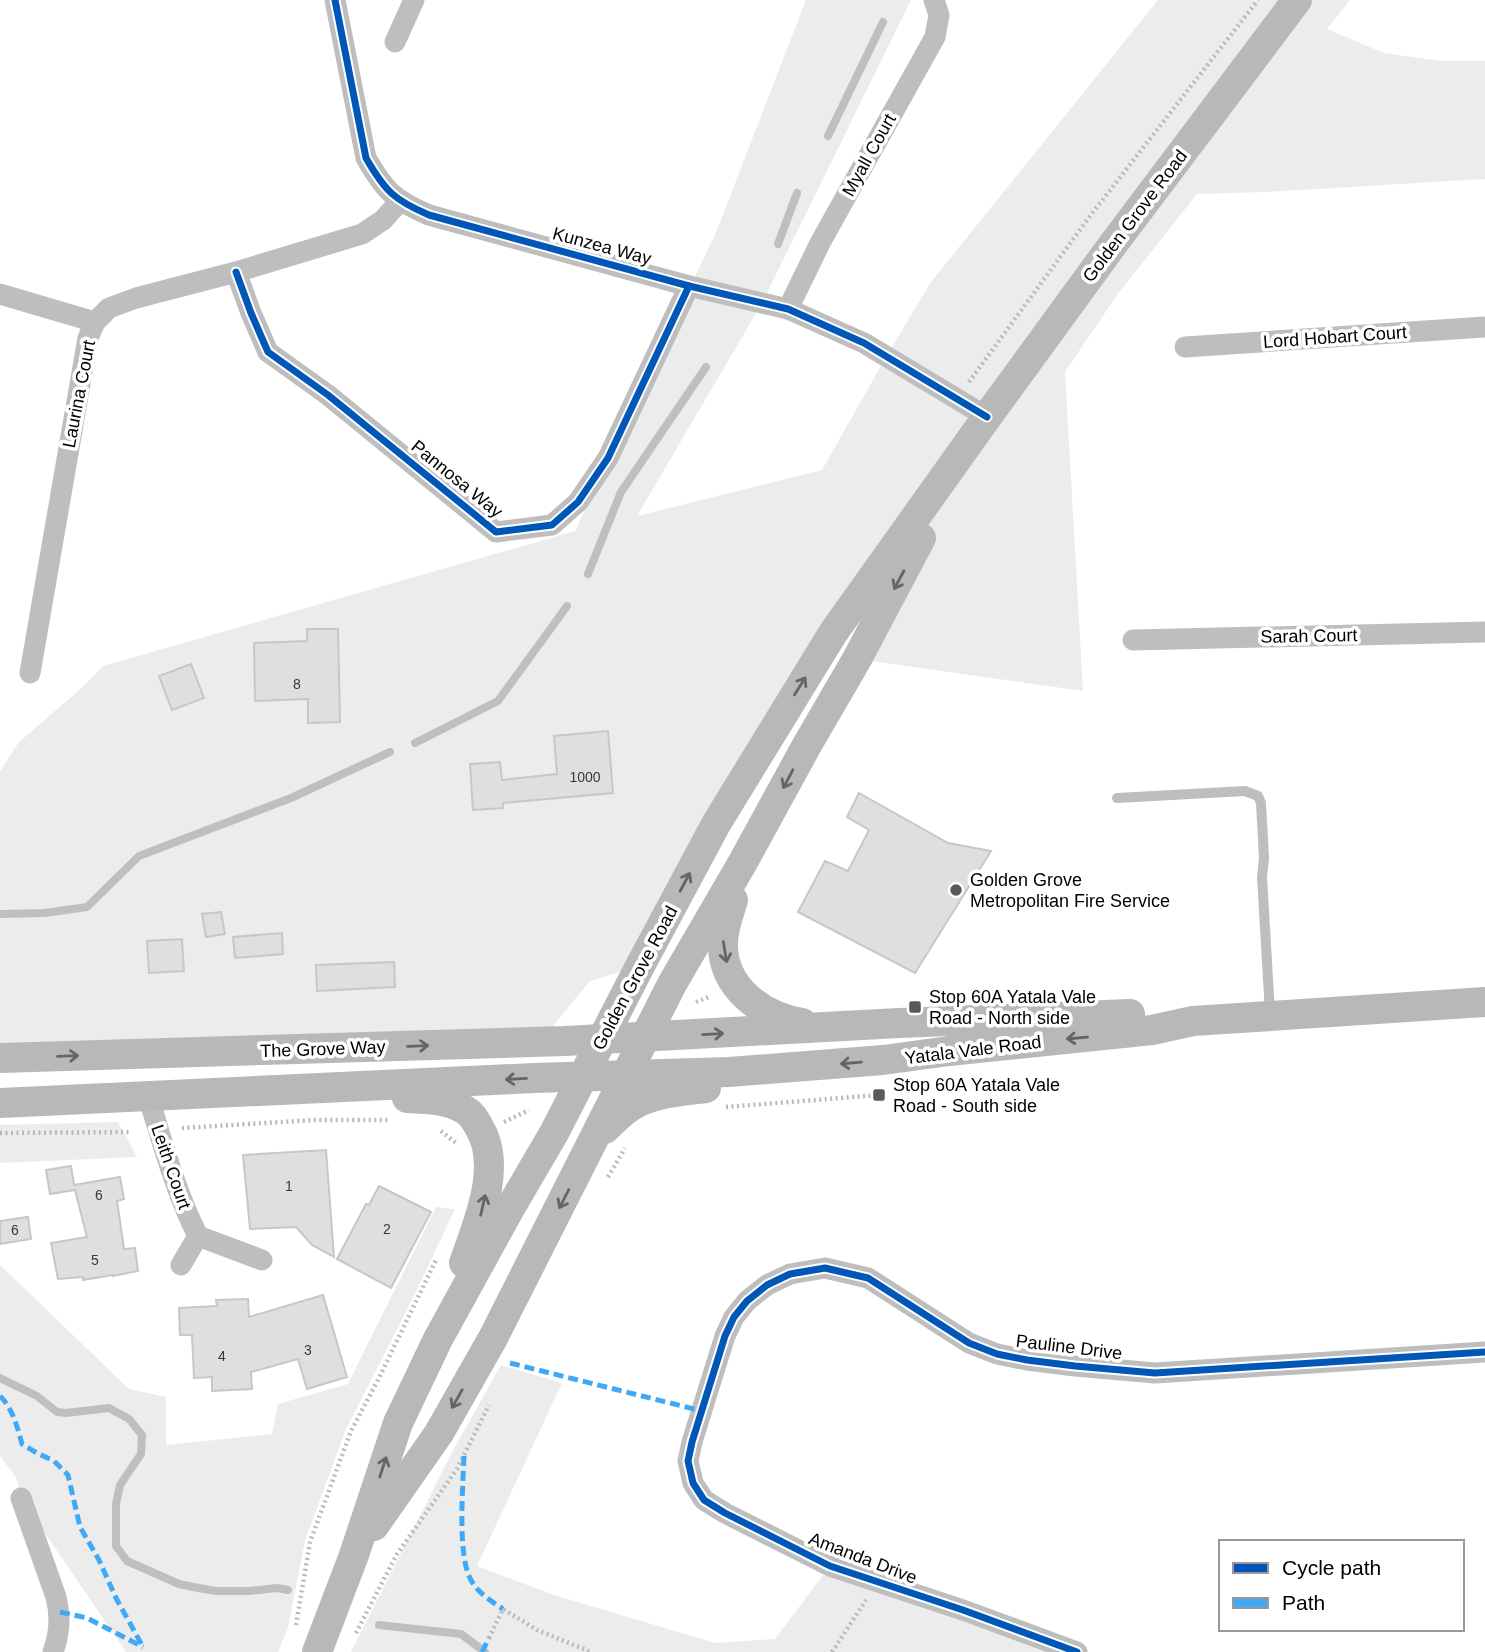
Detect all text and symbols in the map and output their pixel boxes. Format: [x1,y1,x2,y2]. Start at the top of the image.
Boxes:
street label: Myall Court [838,110,900,200]
street label: Golden Grove Road [1079,146,1191,286]
street label: Kunzea Way [550,223,654,269]
street label: Lord Hobart Court [1262,322,1408,352]
street label: Laurina Court [59,339,99,449]
street label: Pannosa Way [407,436,507,522]
one-way arrow [891,569,905,590]
street label: Sarah Court [1260,625,1358,647]
house number: 8 [293,676,301,692]
one-way arrow [793,677,807,697]
one-way arrow [781,768,795,789]
house number: 1000 [569,769,601,785]
place label: Golden Grove Metropolitan Fire Service [970,870,1170,911]
one-way arrow [678,873,692,893]
marker: Golden Grove Metropolitan Fire Service [948,882,964,898]
street label: Golden Grove Road [589,903,681,1053]
one-way arrow [718,940,731,963]
place label: Stop 60A Yatala Vale Road - North side [929,987,1096,1028]
marker: Stop 60A Yatala Vale Road - North side [907,999,923,1015]
one-way arrow [702,1028,725,1041]
street label: Yatala Vale Road [904,1032,1042,1068]
one-way arrow [1066,1032,1089,1045]
street label: The Grove Way [260,1037,386,1061]
one-way arrow [406,1039,429,1052]
one-way arrow [56,1050,79,1063]
one-way arrow [840,1057,862,1070]
one-way arrow [505,1072,528,1085]
place label: Stop 60A Yatala Vale Road - South side [893,1075,1060,1116]
marker: Stop 60A Yatala Vale Road - South side [871,1087,887,1103]
street label: Leith Court [147,1122,195,1212]
house number: 1 [285,1178,293,1194]
house number: 6 [95,1187,103,1203]
one-way arrow [557,1188,571,1209]
one-way arrow [476,1194,490,1217]
house number: 2 [383,1221,391,1237]
house number: 6 [11,1222,19,1238]
house number: 5 [91,1252,99,1268]
street label: Pauline Drive [1015,1331,1123,1363]
house number: 3 [304,1342,312,1358]
house number: 4 [218,1348,226,1364]
one-way arrow [450,1389,464,1409]
one-way arrow [378,1456,391,1478]
street label: Amanda Drive [806,1528,920,1588]
legend [1219,1540,1464,1631]
text: Cycle path [1282,1556,1381,1579]
text: Path [1282,1591,1325,1614]

